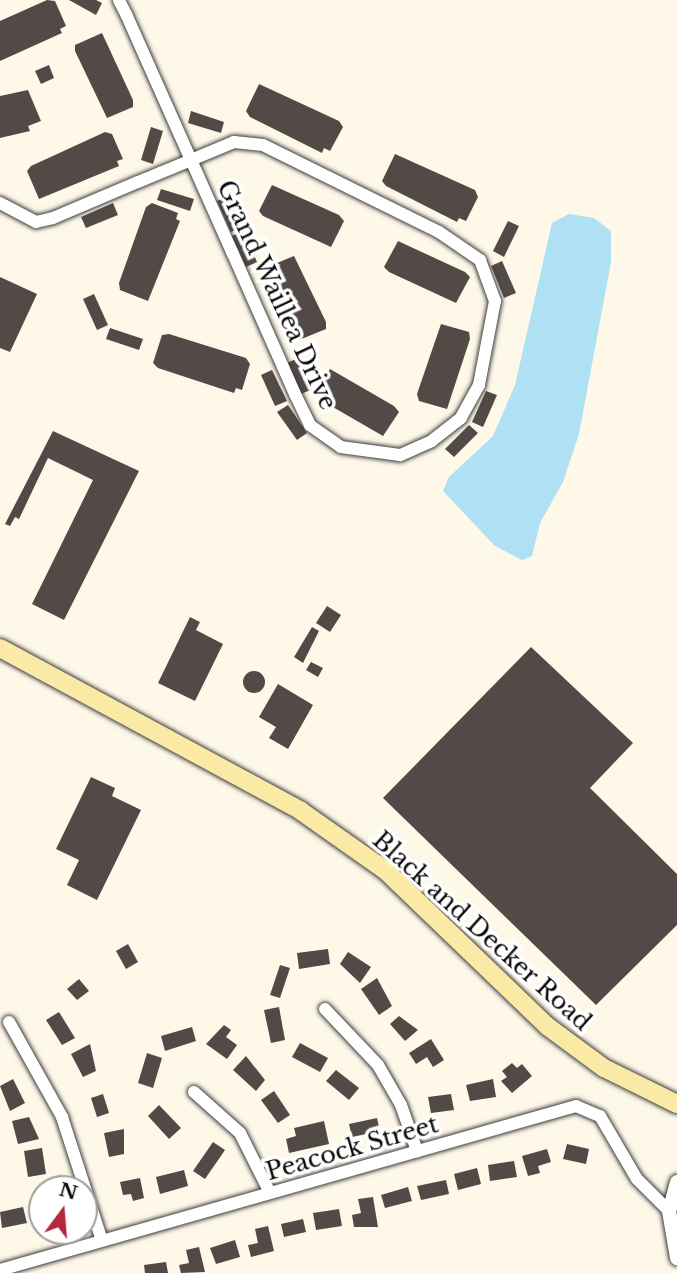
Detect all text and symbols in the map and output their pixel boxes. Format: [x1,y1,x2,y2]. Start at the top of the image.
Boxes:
street label: Grand Waillea Drive [211,175,343,415]
street label: Black and Decker Road [367,825,597,1037]
street label: Peacock Street [262,1110,442,1186]
north arrow [28,1175,98,1245]
text: N [57,1178,80,1205]

